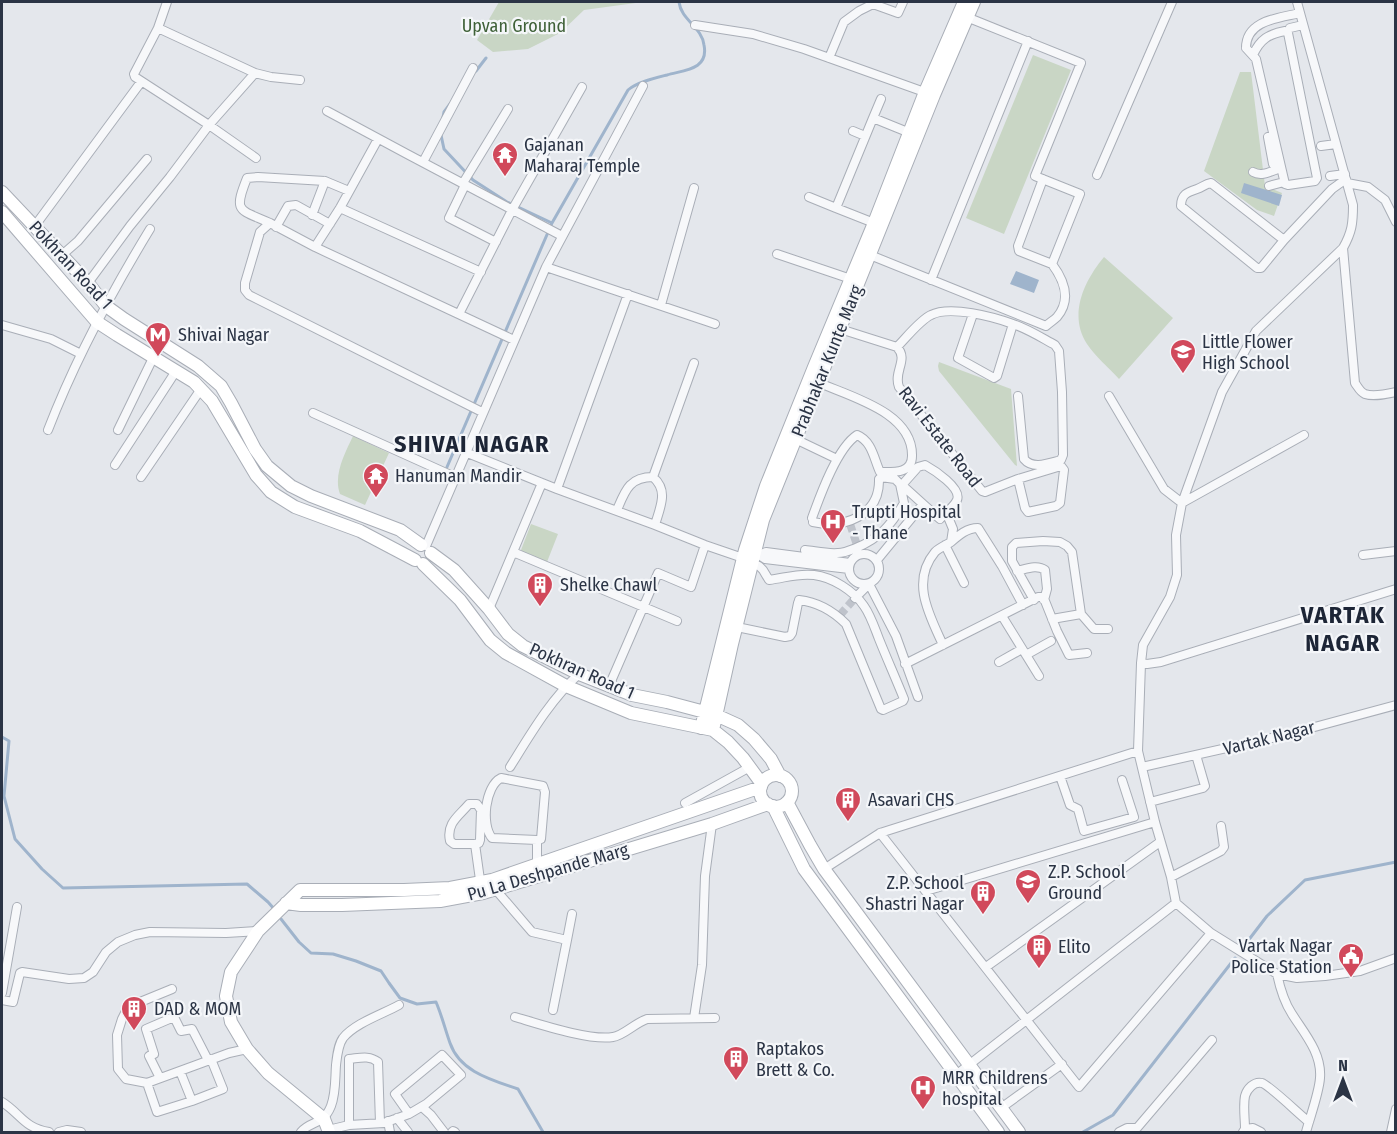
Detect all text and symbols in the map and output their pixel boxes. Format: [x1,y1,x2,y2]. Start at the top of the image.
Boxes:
park label: Upvan Ground [462,15,566,37]
place label: Gajanan Maharaj Temple [524,134,640,177]
temple icon: Gajanan Maharaj Temple [490,140,520,178]
street label: Pokhran Road 1 [24,216,118,314]
street label: Prabhakar Kunte Marg [786,281,868,440]
metro station icon: Shivai Nagar [143,320,173,358]
place label: Shivai Nagar [178,324,270,346]
place label: Little Flower High School [1202,331,1293,374]
school or university icon: Little Flower High School [1168,337,1198,375]
street label: Ravi Estate Road [894,382,986,492]
district label: SHIVAI NAGAR [394,430,550,458]
temple icon: Hanuman Mandir [361,461,391,499]
place label: Hanuman Mandir [395,465,522,487]
place label: Trupti Hospital - Thane [852,501,961,544]
hospital icon: Trupti Hospital - Thane [818,507,848,545]
building icon: Shelke Chawl [525,570,555,608]
place label: Shelke Chawl [560,574,657,596]
district label: VARTAK NAGAR [1300,601,1385,657]
street label: Pokhran Road 1 [526,638,638,704]
street label: Vartak Nagar [1221,716,1318,760]
building icon: Asavari CHS [833,785,863,823]
place label: Asavari CHS [868,789,954,811]
street label: Pu La Deshpande Marg [465,838,632,906]
place label: Z.P. School Ground [1048,861,1126,904]
school or university icon: Z.P. School Ground [1013,867,1043,905]
place label: Z.P. School Shastri Nagar [865,872,965,915]
building icon: Z.P. School Shastri Nagar [968,878,998,916]
building icon: Elito [1024,932,1054,970]
place label: Vartak Nagar Police Station [1231,935,1333,978]
place label: Elito [1058,936,1091,958]
public building icon: Vartak Nagar Police Station [1336,941,1366,979]
building icon: DAD & MOM [119,994,149,1032]
place label: DAD & MOM [154,998,241,1020]
place label: Raptakos Brett & Co. [756,1038,835,1081]
building icon: Raptakos Brett & Co. [721,1044,751,1082]
north arrow [1313,1050,1373,1110]
text: N [1338,1056,1348,1075]
place label: MRR Childrens hospital [942,1067,1048,1110]
hospital icon: MRR Childrens hospital [908,1073,938,1111]

